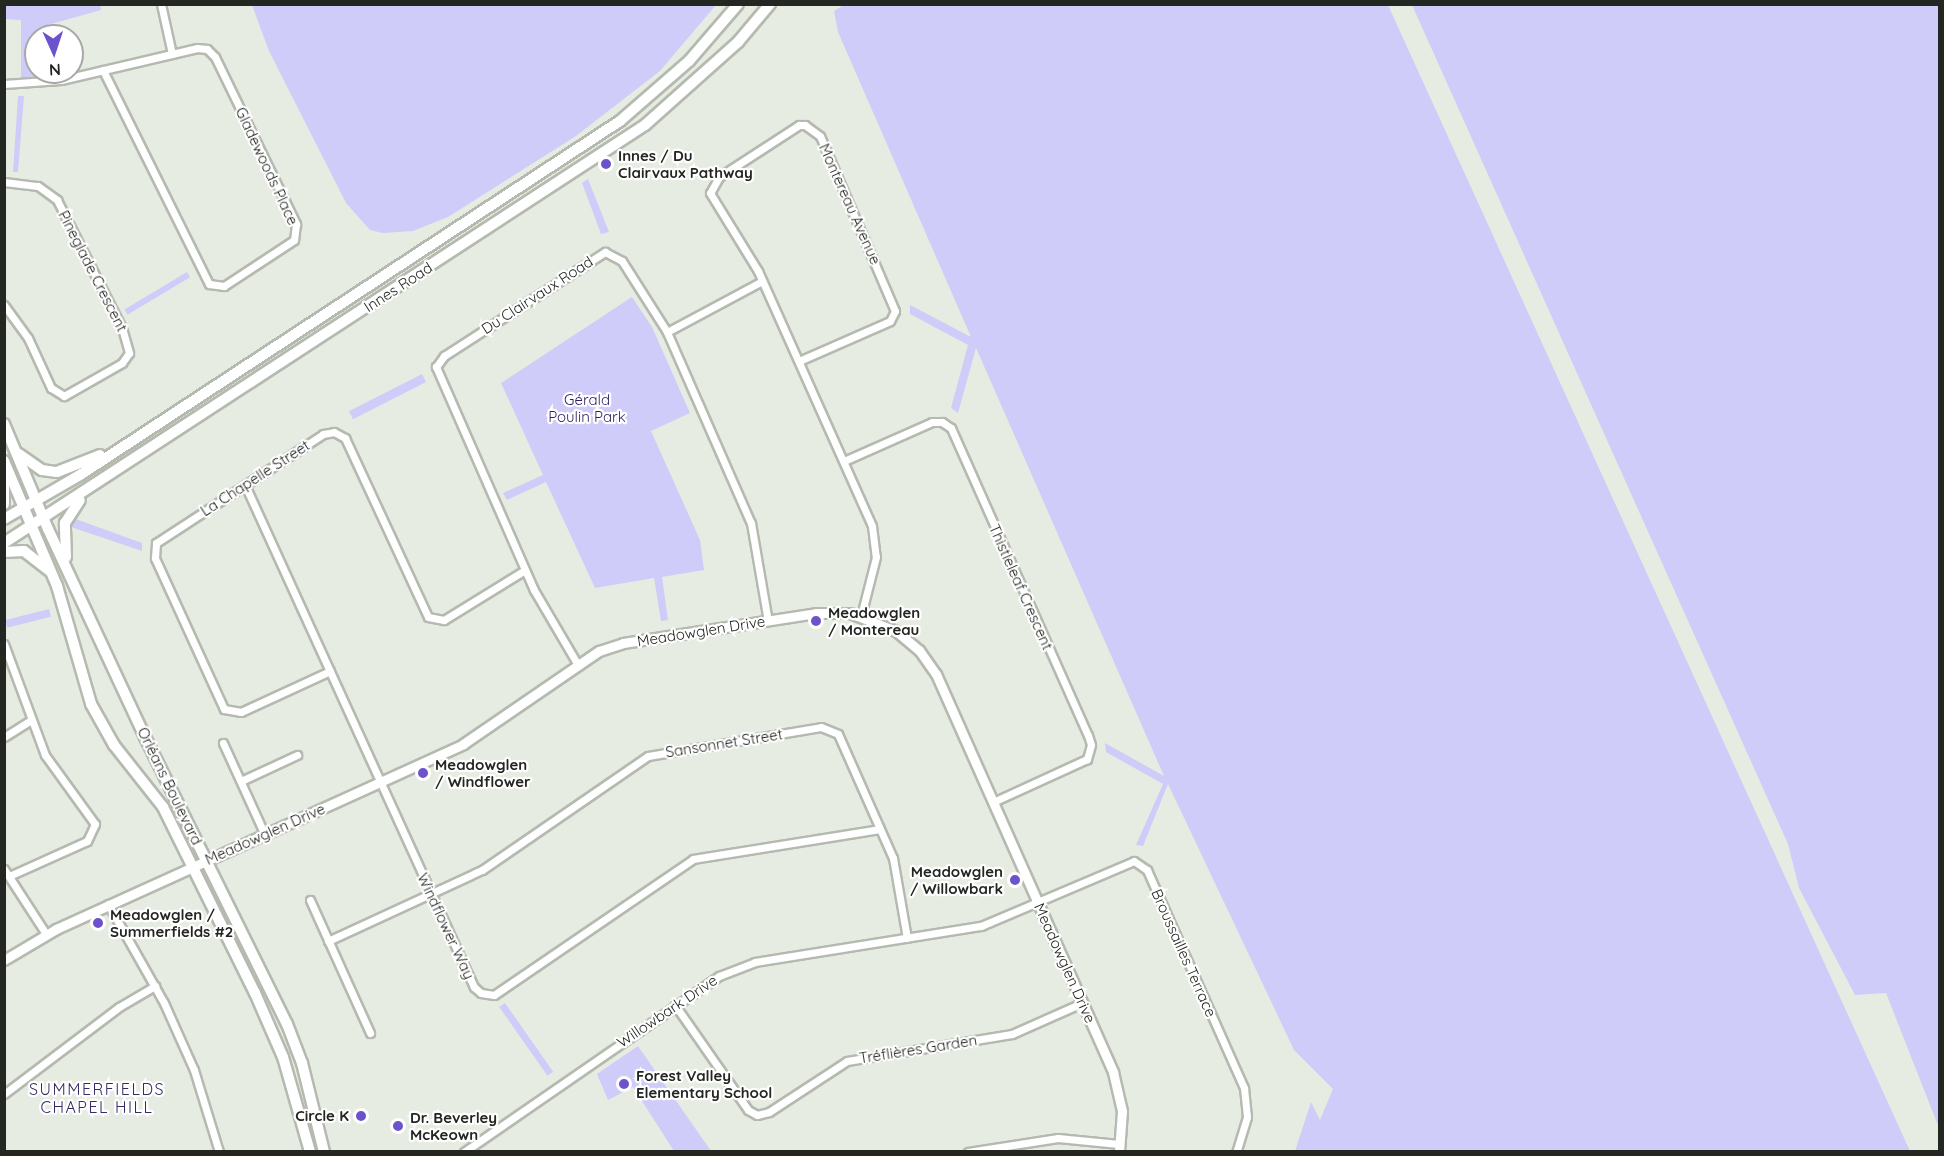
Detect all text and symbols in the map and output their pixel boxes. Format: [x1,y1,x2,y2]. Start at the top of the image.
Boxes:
north arrow [24,24,84,84]
text: N [48,60,61,80]
street label: Gladewoods Place [232,104,302,228]
street label: Montereau Avenue [815,141,885,267]
place label: Innes / Du Clairvaux Pathway [618,146,753,181]
marker: Innes / Du Clairvaux Pathway [599,157,613,171]
street label: Pineglade Crescent [55,207,131,335]
street label: Du Clairvaux Road [478,252,596,338]
street label: Innes Road [360,258,436,316]
park label: Gérald Poulin Park [548,390,626,425]
street label: La Chapelle Street [197,436,313,520]
street label: Thistleleaf Crescent [985,521,1057,653]
place label: Meadowglen / Montereau [828,603,920,638]
street label: Meadowglen Drive [636,612,766,650]
marker: Meadowglen / Montereau [809,614,823,628]
street label: Orléans Boulevard [134,724,206,848]
street label: Sansonnet Street [664,725,784,761]
place label: Meadowglen / Windflower [435,755,531,790]
marker: Meadowglen / Windflower [416,766,430,780]
street label: Meadowglen Drive [202,799,328,869]
place label: Meadowglen / Willowbark [910,862,1003,897]
street label: Windflower Way [414,870,478,982]
marker: Meadowglen / Willowbark [1008,873,1022,887]
street label: Broussailles Terrace [1148,886,1220,1020]
street label: Meadowglen Drive [1030,900,1100,1026]
place label: Meadowglen / Summerfields #2 [110,905,233,940]
marker: Meadowglen / Summerfields #2 [91,916,105,930]
street label: Willowbark Drive [613,971,721,1051]
street label: Tréflières Garden [858,1031,978,1067]
place label: Forest Valley Elementary School [636,1066,772,1101]
marker: Forest Valley Elementary School [617,1077,631,1091]
district label: SUMMERFIELDS CHAPEL HILL [29,1079,165,1117]
place label: Circle K [295,1107,349,1125]
place label: Dr. Beverley McKeown [410,1108,497,1143]
marker: Circle K [354,1109,368,1123]
marker: Dr. Beverley McKeown [391,1119,405,1133]

